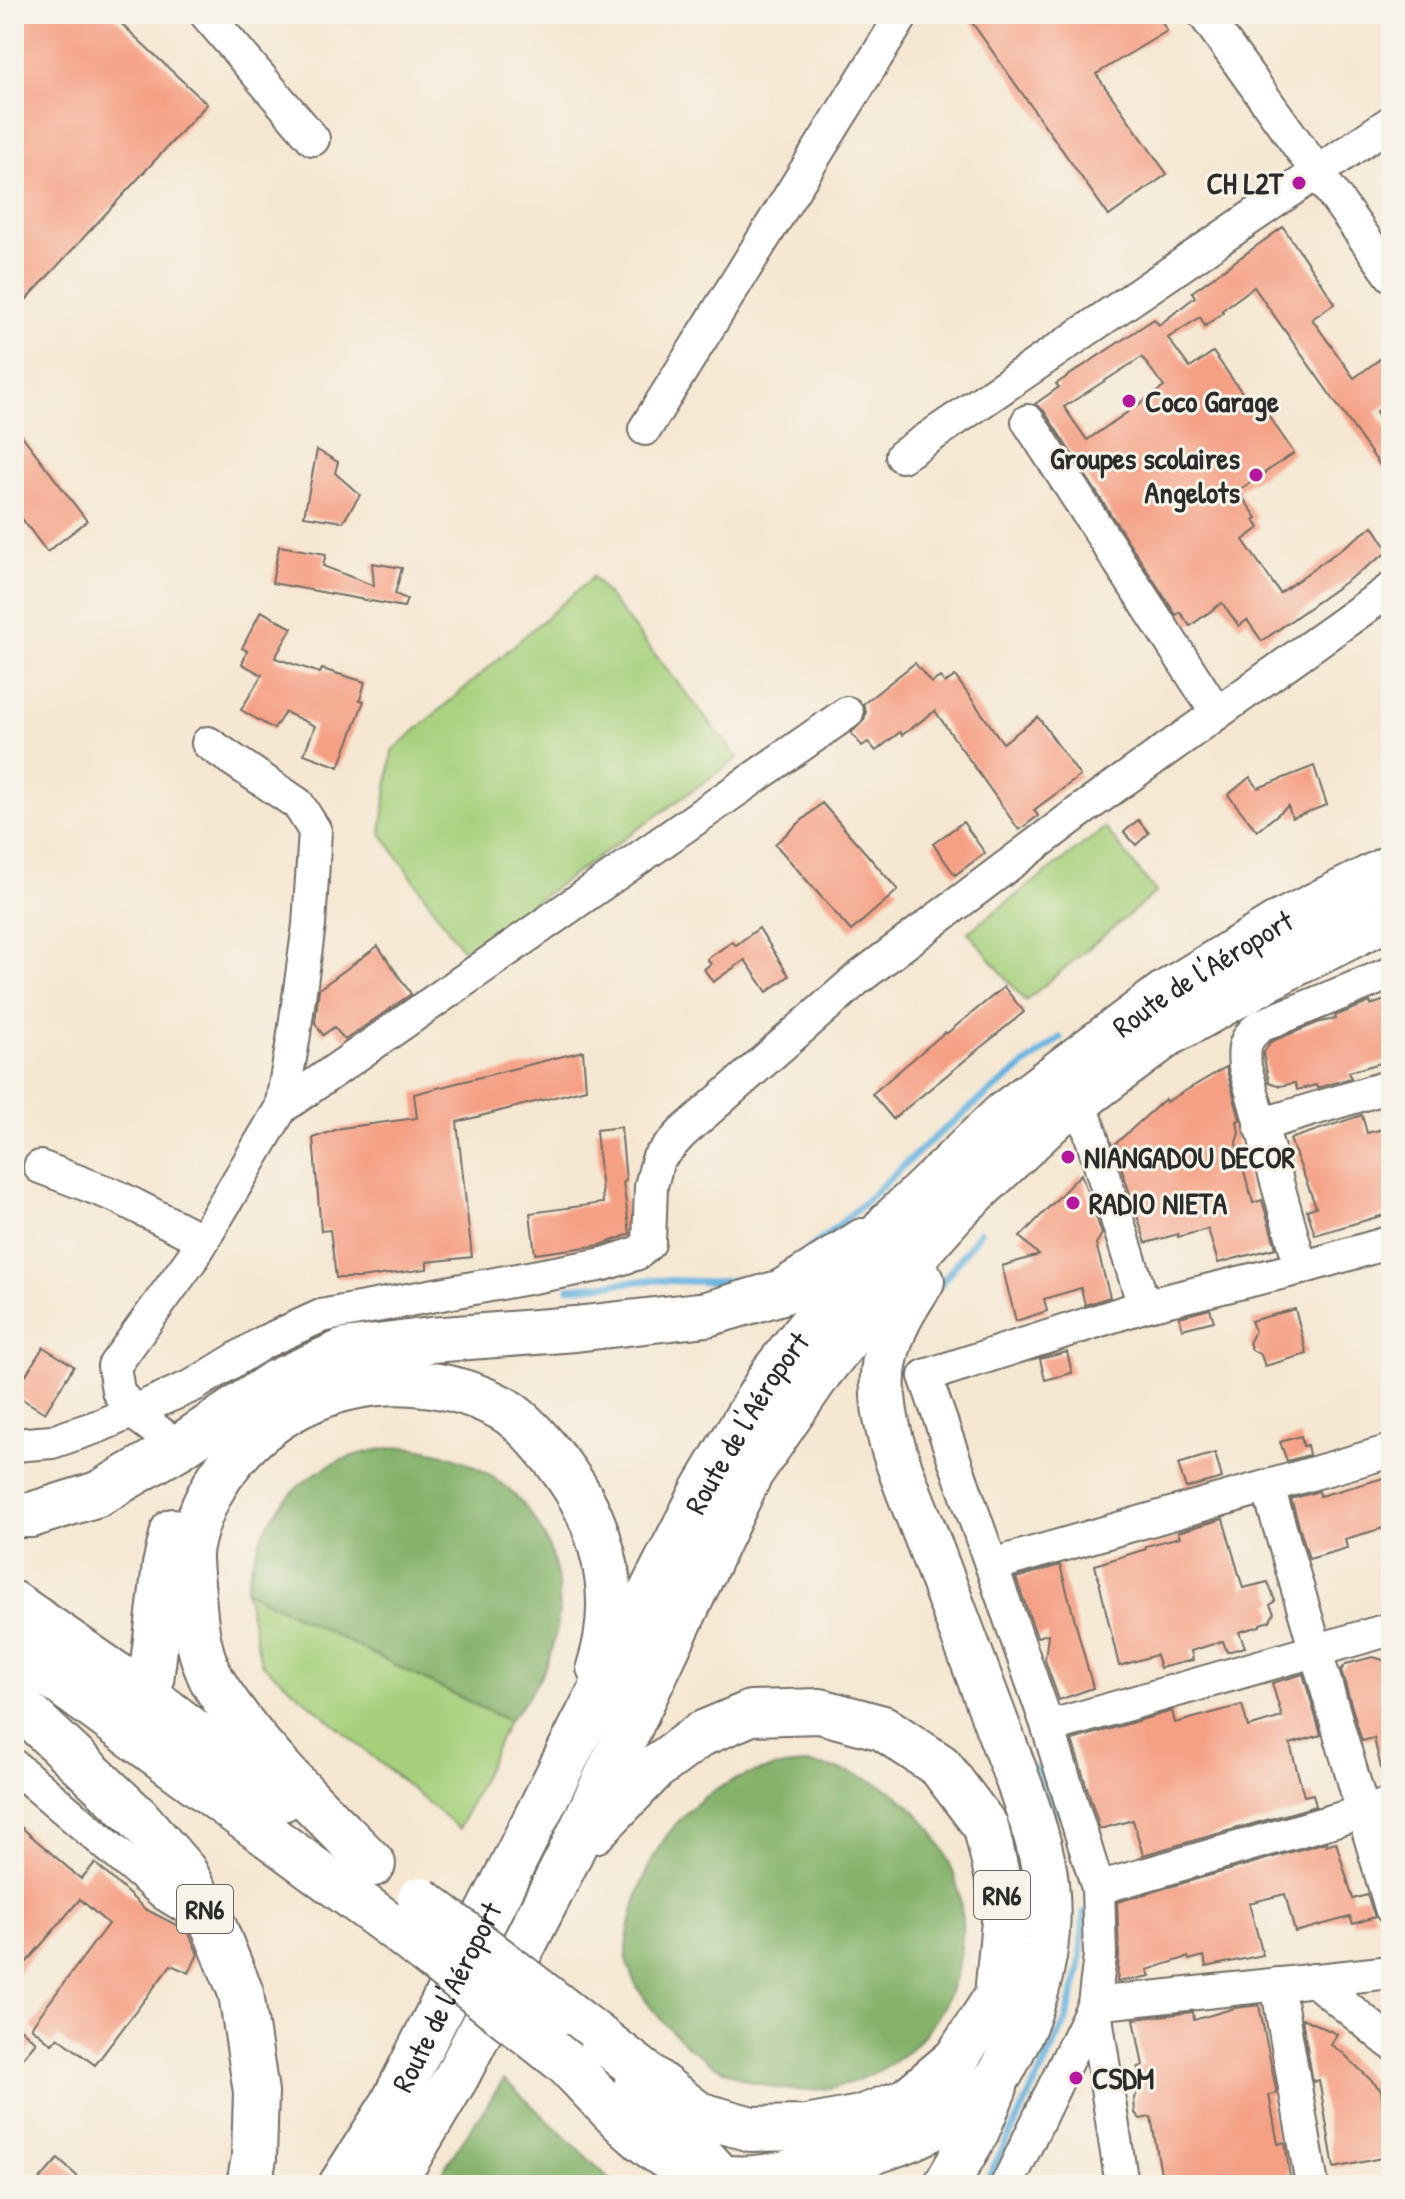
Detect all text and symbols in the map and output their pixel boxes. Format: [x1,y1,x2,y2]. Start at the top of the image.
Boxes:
place label: CH L2T [1206,163,1284,203]
marker: CH L2T [1290,174,1308,192]
place label: Coco Garage [1145,381,1279,422]
marker: Coco Garage [1120,392,1138,410]
place label: Groupes scolaires Angelots [1050,438,1240,513]
marker: Groupes scolaires Angelots [1247,466,1265,484]
street label: Route de l'Aéroport [1104,900,1300,1046]
place label: NIANGADOU DECOR [1084,1137,1296,1177]
marker: NIANGADOU DECOR [1059,1148,1077,1166]
place label: RADIO NIETA [1089,1183,1227,1223]
marker: RADIO NIETA [1064,1194,1082,1212]
street label: Route de l'Aéroport [675,1323,818,1520]
road number: RN6 [974,1871,1030,1919]
road number: RN6 [177,1885,233,1933]
street label: Route de l'Aéroport [382,1894,511,2098]
place label: CSDM [1092,2058,1154,2098]
marker: CSDM [1067,2069,1085,2087]

